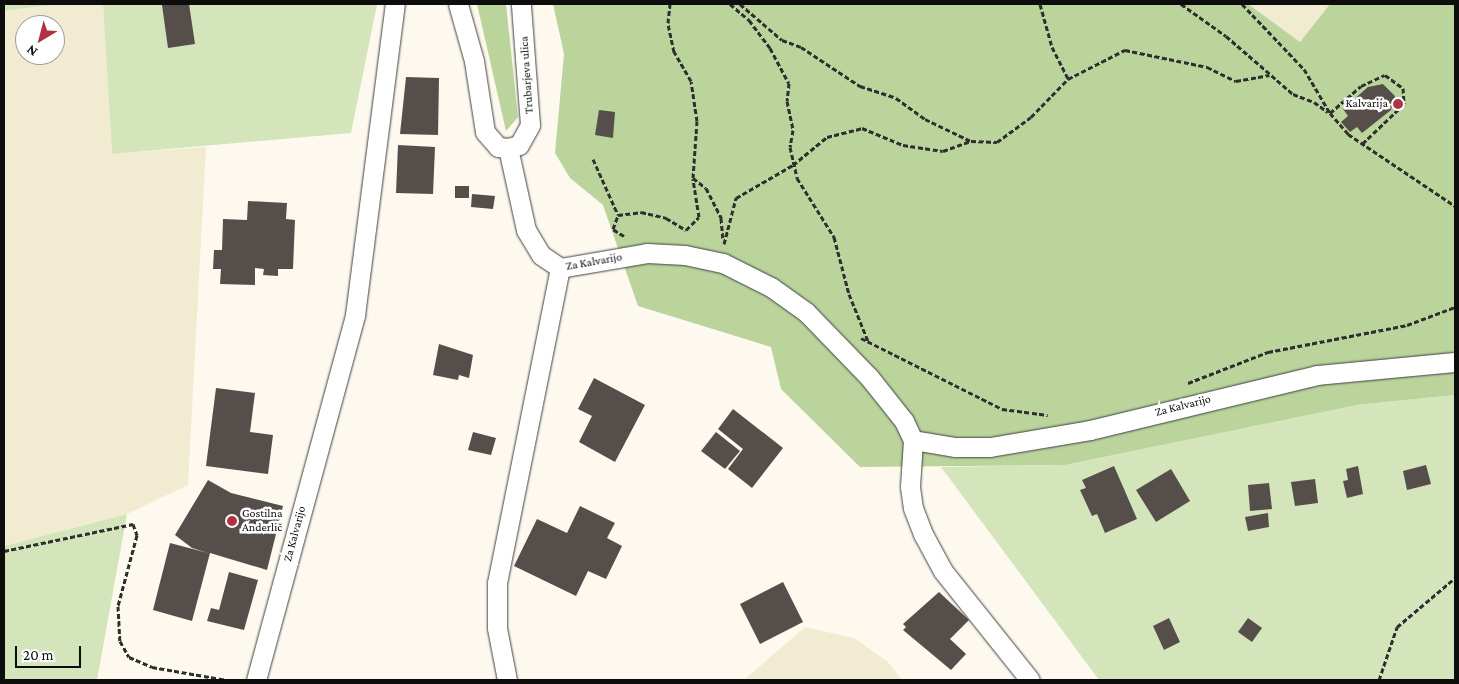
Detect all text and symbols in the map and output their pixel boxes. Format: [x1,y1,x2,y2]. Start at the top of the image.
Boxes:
north arrow [15,15,65,65]
street label: Trubarjeva ulica [517,36,537,114]
text: N [23,42,40,60]
place label: Kalvarija [1346,97,1388,111]
marker: Kalvarija [1392,98,1404,110]
street label: Za Kalvarijo [565,250,623,274]
street label: Za Kalvarijo [1154,392,1212,420]
street label: Za Kalvarijo [281,505,309,563]
place label: Gostilna Anderlič [242,507,283,535]
marker: Gostilna Anderlič [226,515,238,527]
scale bar [18,636,84,668]
text: 20 m [23,647,54,663]

